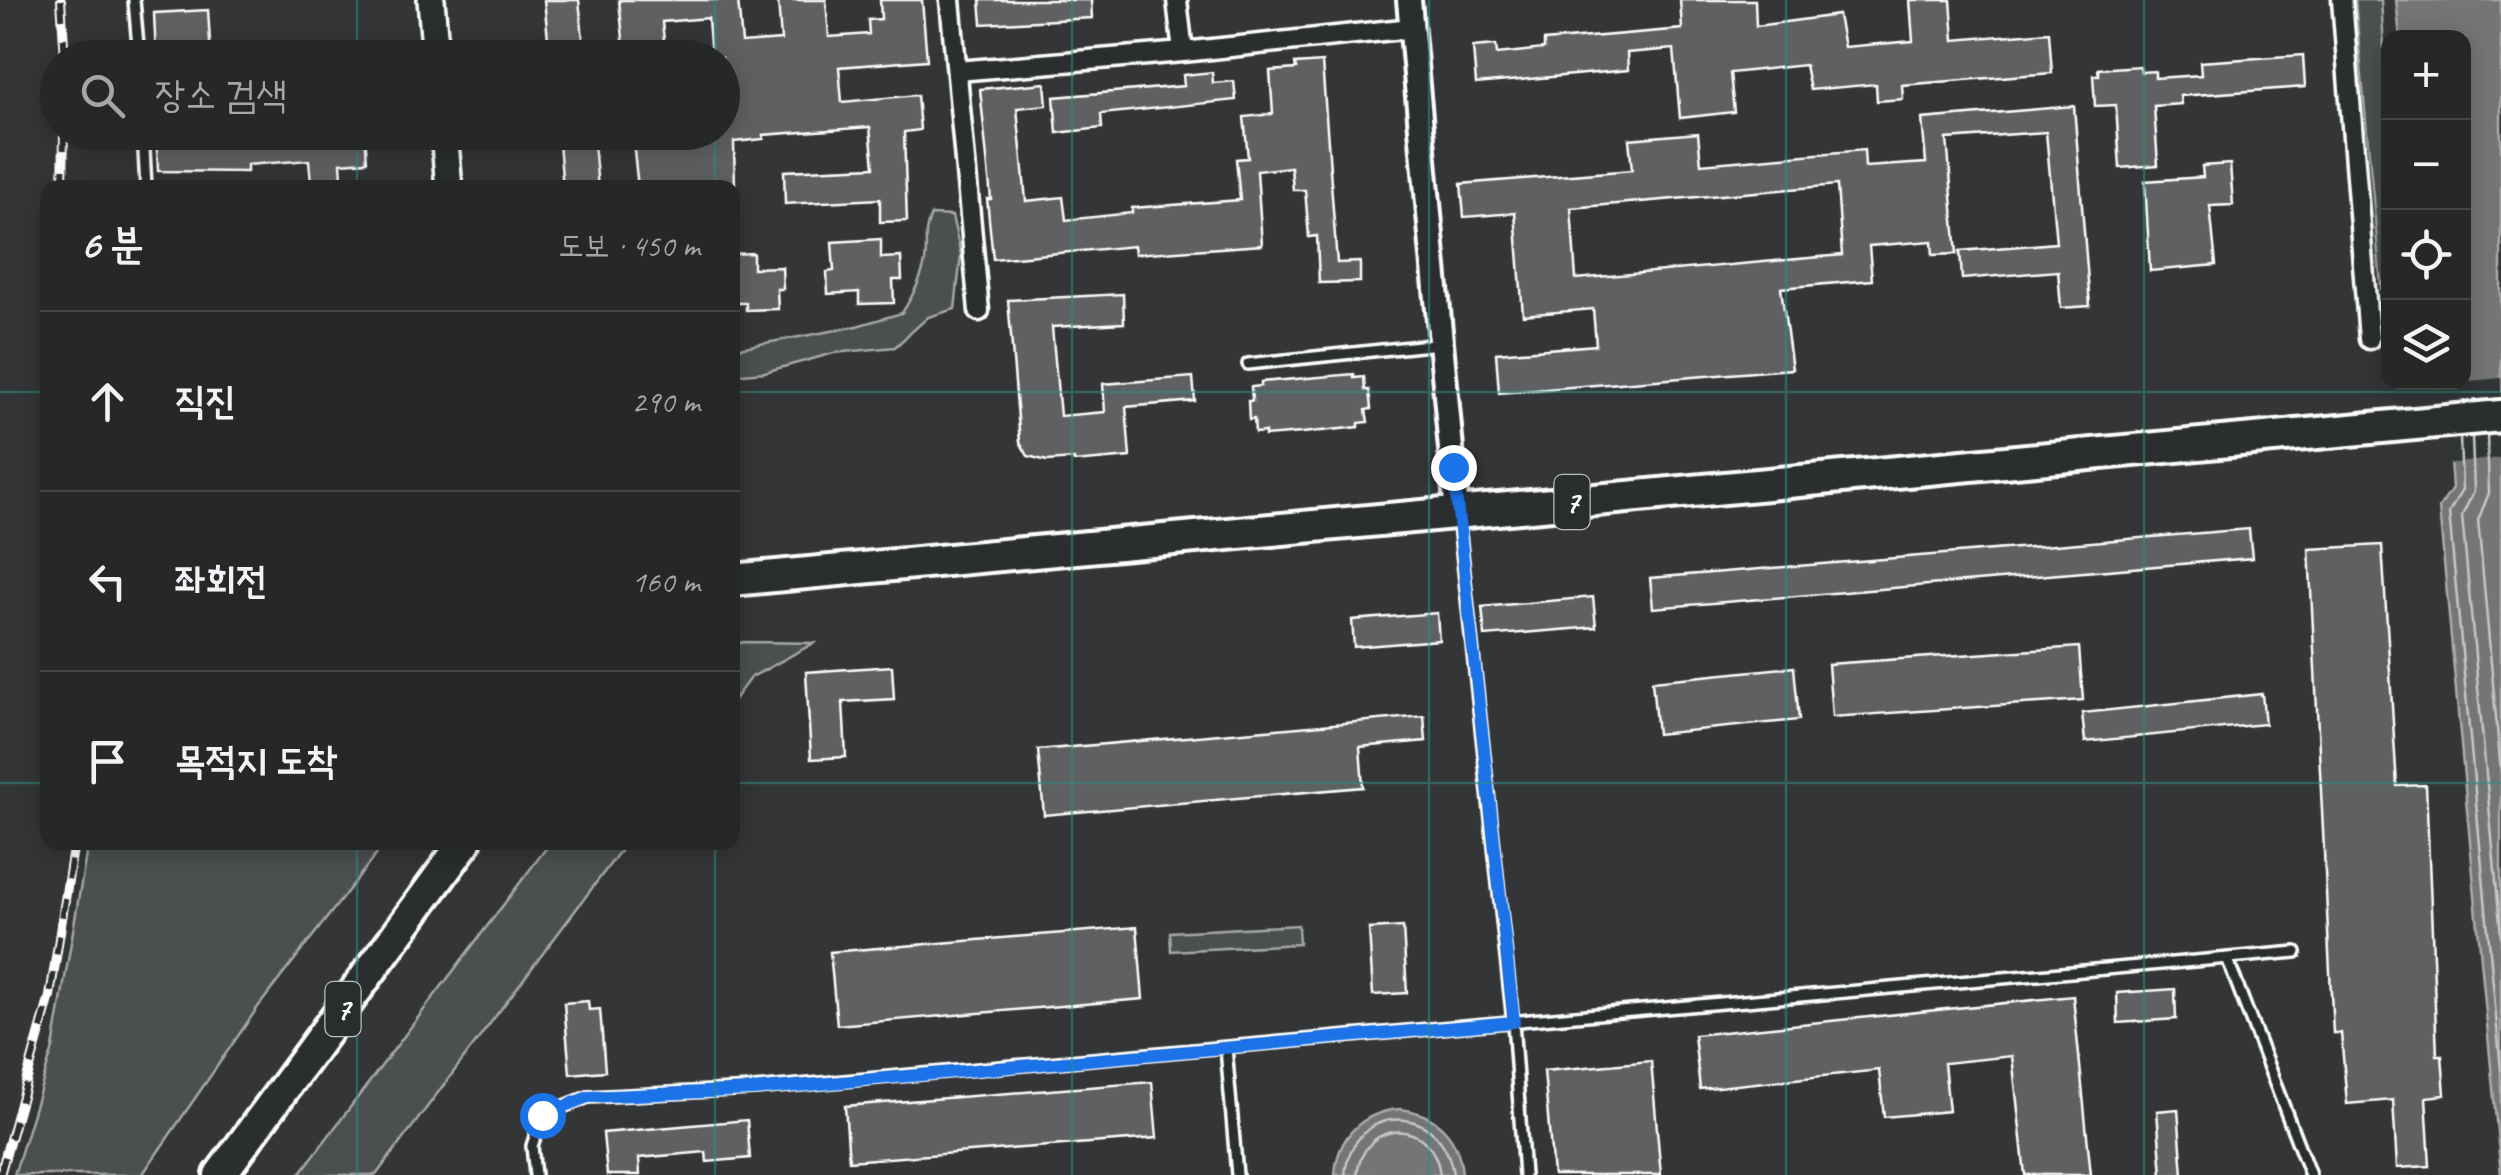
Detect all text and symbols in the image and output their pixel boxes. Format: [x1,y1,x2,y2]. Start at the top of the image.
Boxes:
map controls [2381,30,2471,390]
button: + [2381,30,2471,120]
search box [40,40,740,150]
icon: search [75,68,130,123]
text: 장소 검색 [155,71,287,118]
button: − [2381,120,2471,210]
button: locate [2381,210,2471,300]
text: 6 분 [80,218,144,271]
text: 도보 · 450 m [558,225,700,266]
button: layers [2381,300,2471,390]
icon: ahead [80,374,135,429]
text: 직진 [175,377,236,424]
text: 290 m [631,381,700,422]
route end [1431,445,1477,491]
road number: 7 [1554,475,1590,529]
icon: left [80,554,135,609]
text: 좌회전 [175,557,267,604]
text: 160 m [631,561,700,602]
icon: arrive [80,734,135,789]
text: 목적지 도착 [175,737,337,784]
road number: 7 [326,982,360,1036]
route start [520,1093,566,1139]

